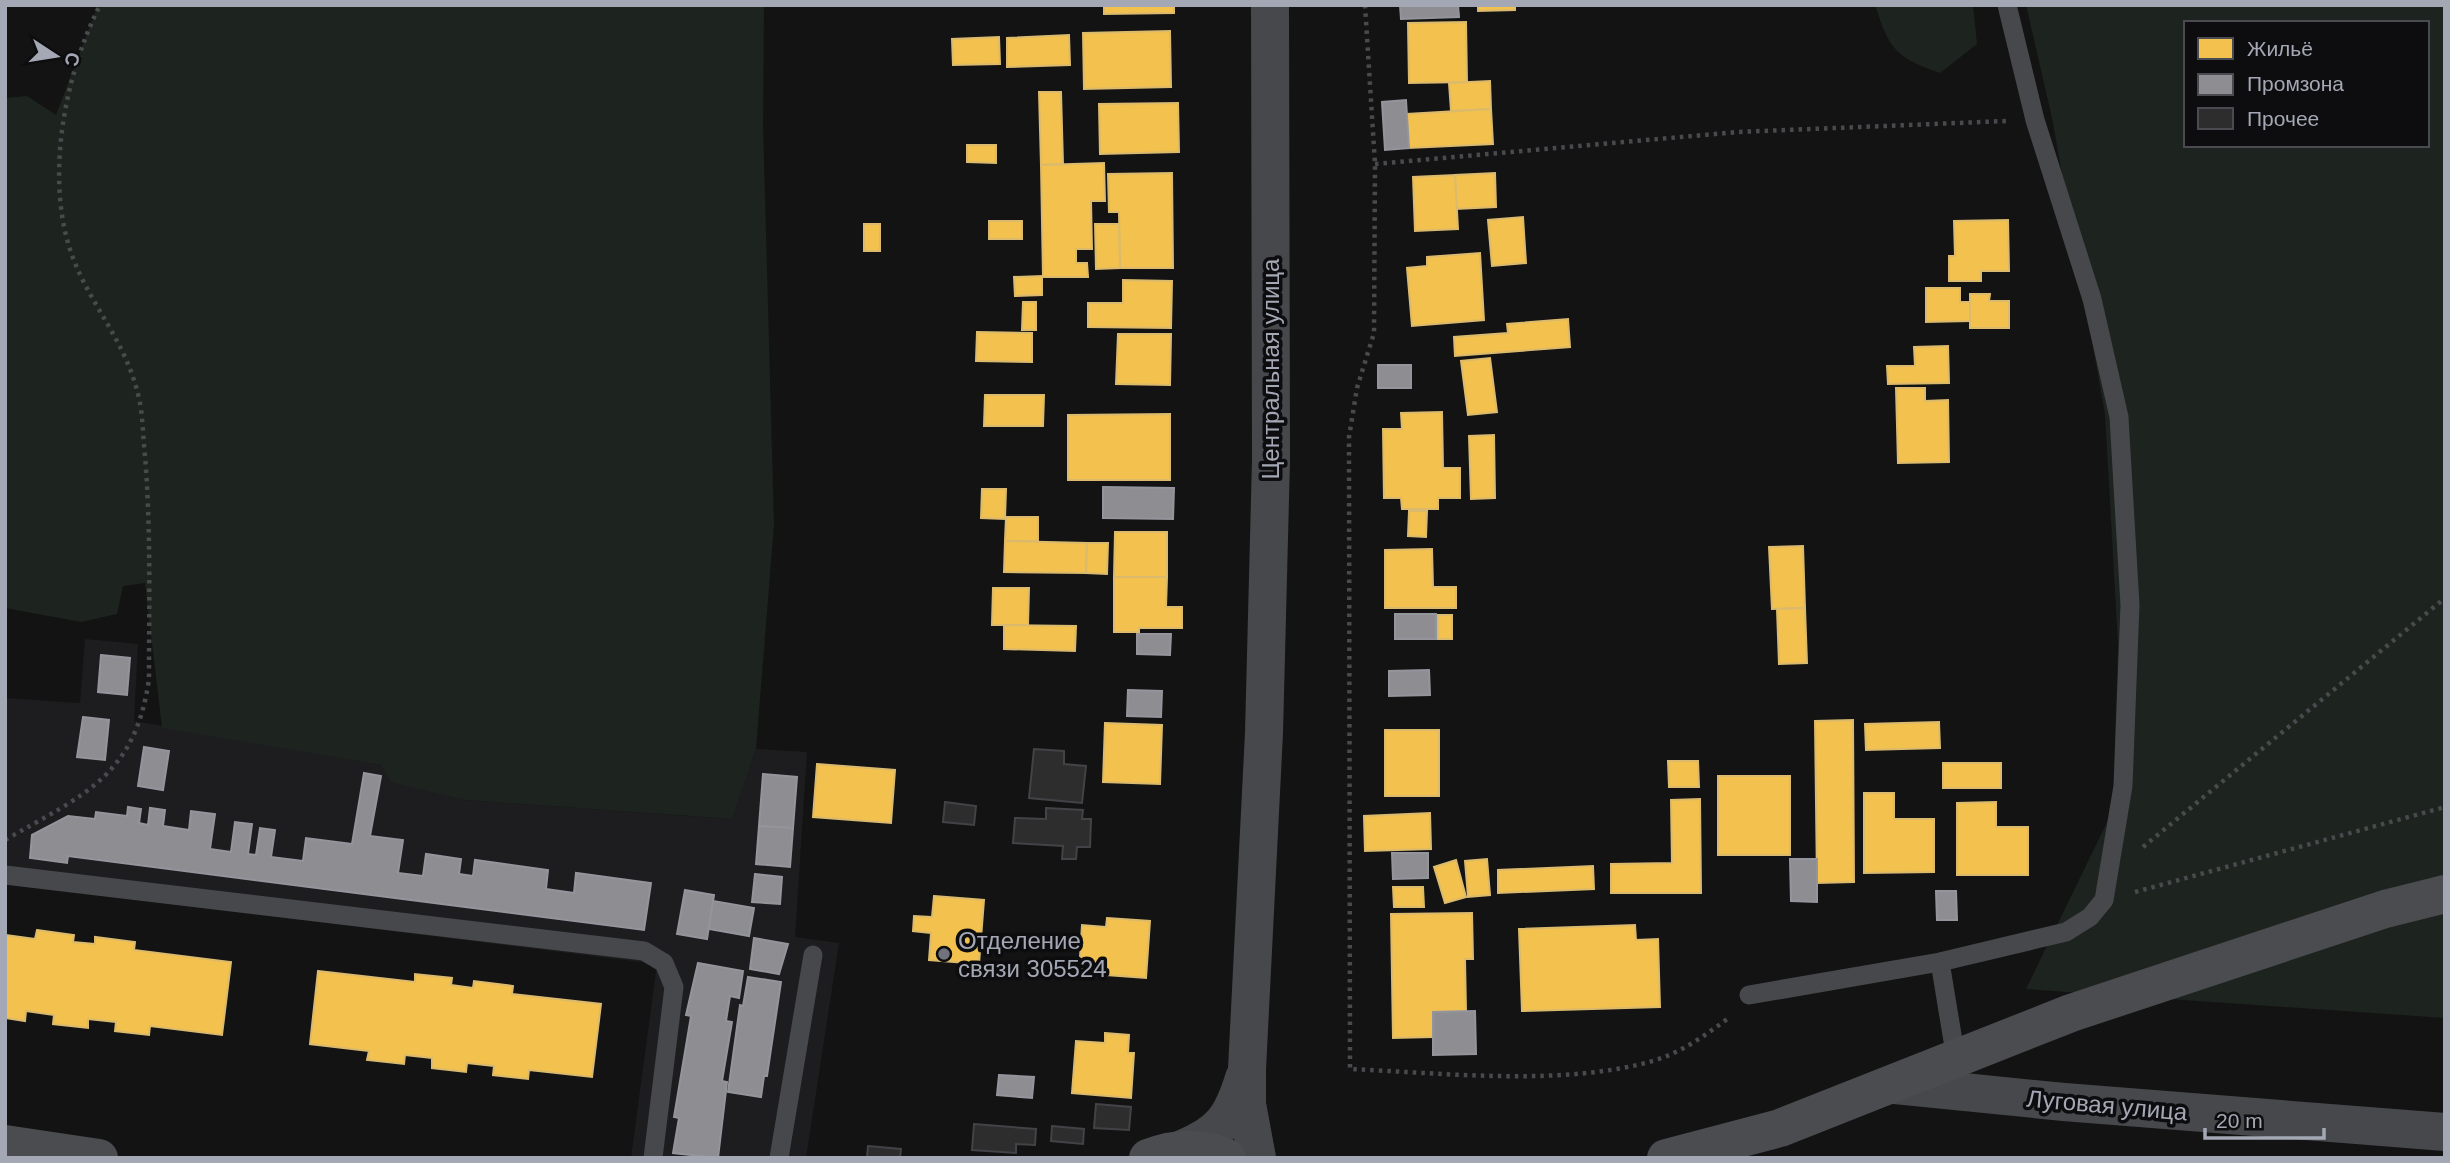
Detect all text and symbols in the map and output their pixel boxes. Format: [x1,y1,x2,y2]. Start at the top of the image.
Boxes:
north arrow [21,21,91,91]
legend [2184,21,2429,147]
text: Жильё [2247,37,2313,60]
text: С [60,51,84,69]
text: Промзона [2247,72,2344,95]
text: Прочее [2247,107,2319,130]
street label: Центральная улица [1257,258,1284,479]
place label: Отделение связи 305524 [958,927,1107,982]
marker: Отделение связи 305524 [936,946,952,962]
street label: Луговая улица [2026,1085,2189,1126]
scale bar [2205,1096,2324,1140]
text: 20 m [2216,1109,2263,1132]

